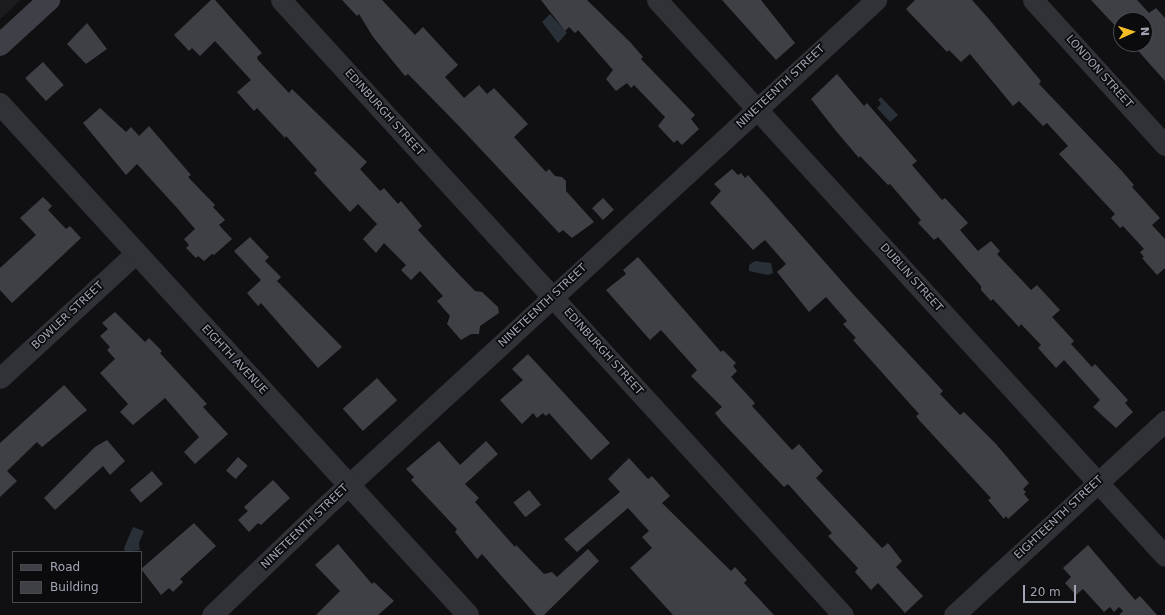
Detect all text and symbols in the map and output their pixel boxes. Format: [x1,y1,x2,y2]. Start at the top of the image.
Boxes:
north arrow [1113,12,1153,52]
text: N [1138,26,1151,36]
street label: LONDON STREET [1063,33,1135,111]
street label: NINETEENTH STREET [734,43,828,131]
street label: EDINBURGH STREET [341,67,427,159]
street label: DUBLIN STREET [877,241,945,315]
street label: NINETEENTH STREET [496,262,590,350]
street label: BOWLER STREET [29,279,107,353]
street label: EDINBURGH STREET [560,306,646,398]
street label: EIGHTH AVENUE [198,323,270,397]
street label: EIGHTEENTH STREET [1012,474,1106,562]
street label: NINETEENTH STREET [259,482,351,572]
legend [12,551,142,603]
text: Road [50,560,80,574]
scale bar [1025,577,1078,603]
text: Building [50,580,99,594]
text: 20 m [1030,585,1061,599]

